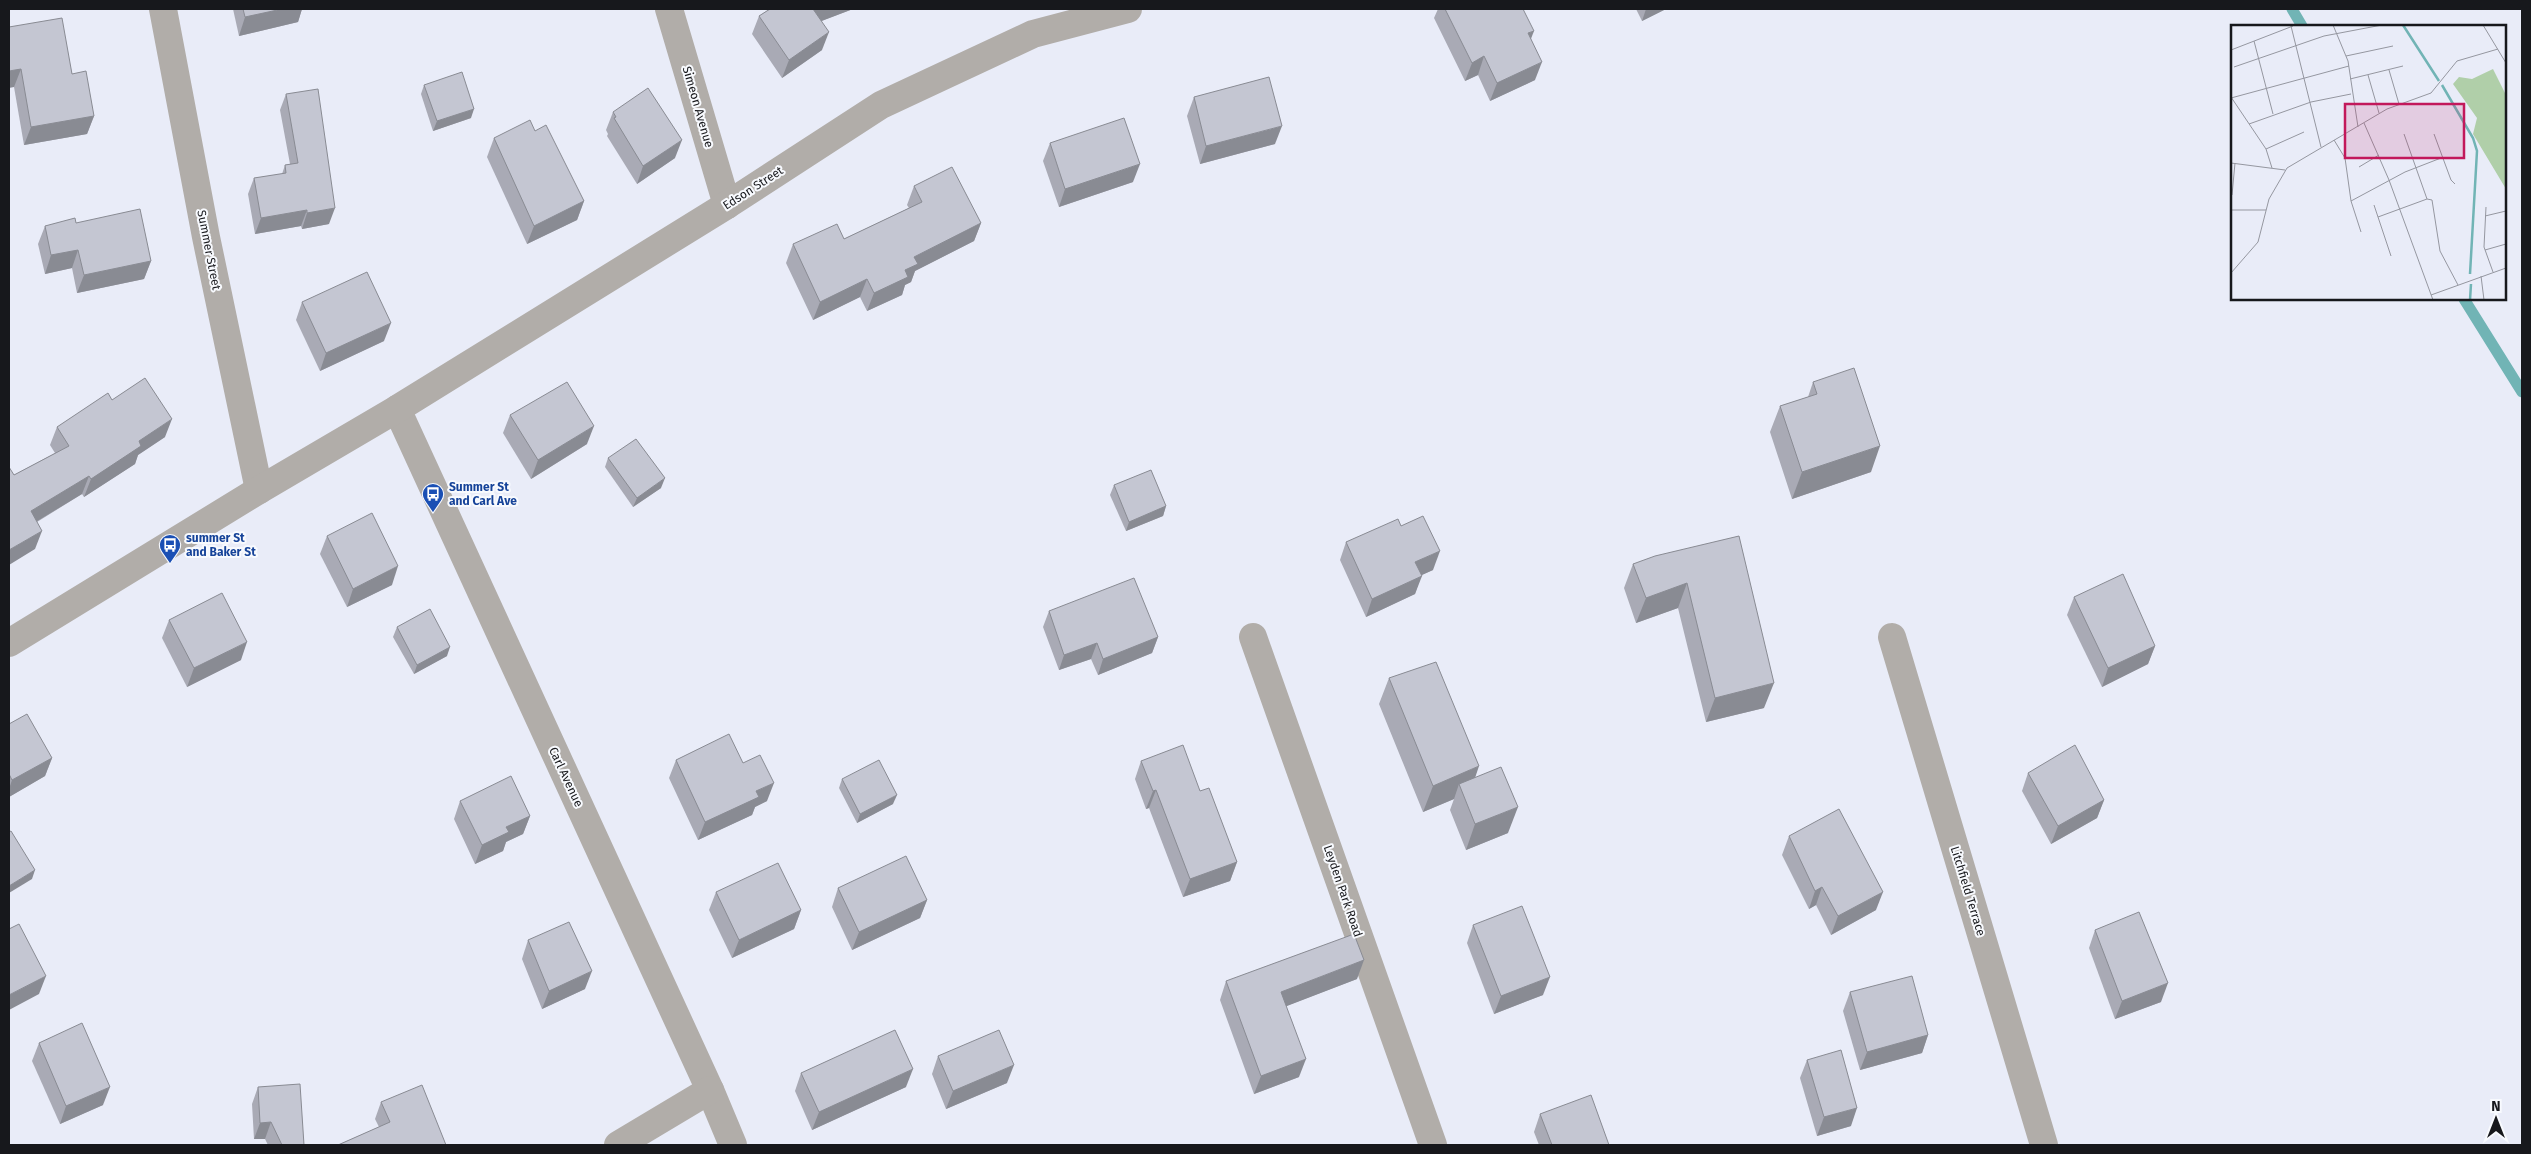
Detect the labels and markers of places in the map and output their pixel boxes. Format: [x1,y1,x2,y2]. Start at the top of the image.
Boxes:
place label: Summer St and Carl Ave [449,480,517,508]
bus stop icon: Summer St and Carl Ave [421,482,445,513]
place label: summer St and Baker St [186,531,256,559]
bus stop icon: summer St and Baker St [158,533,182,564]

